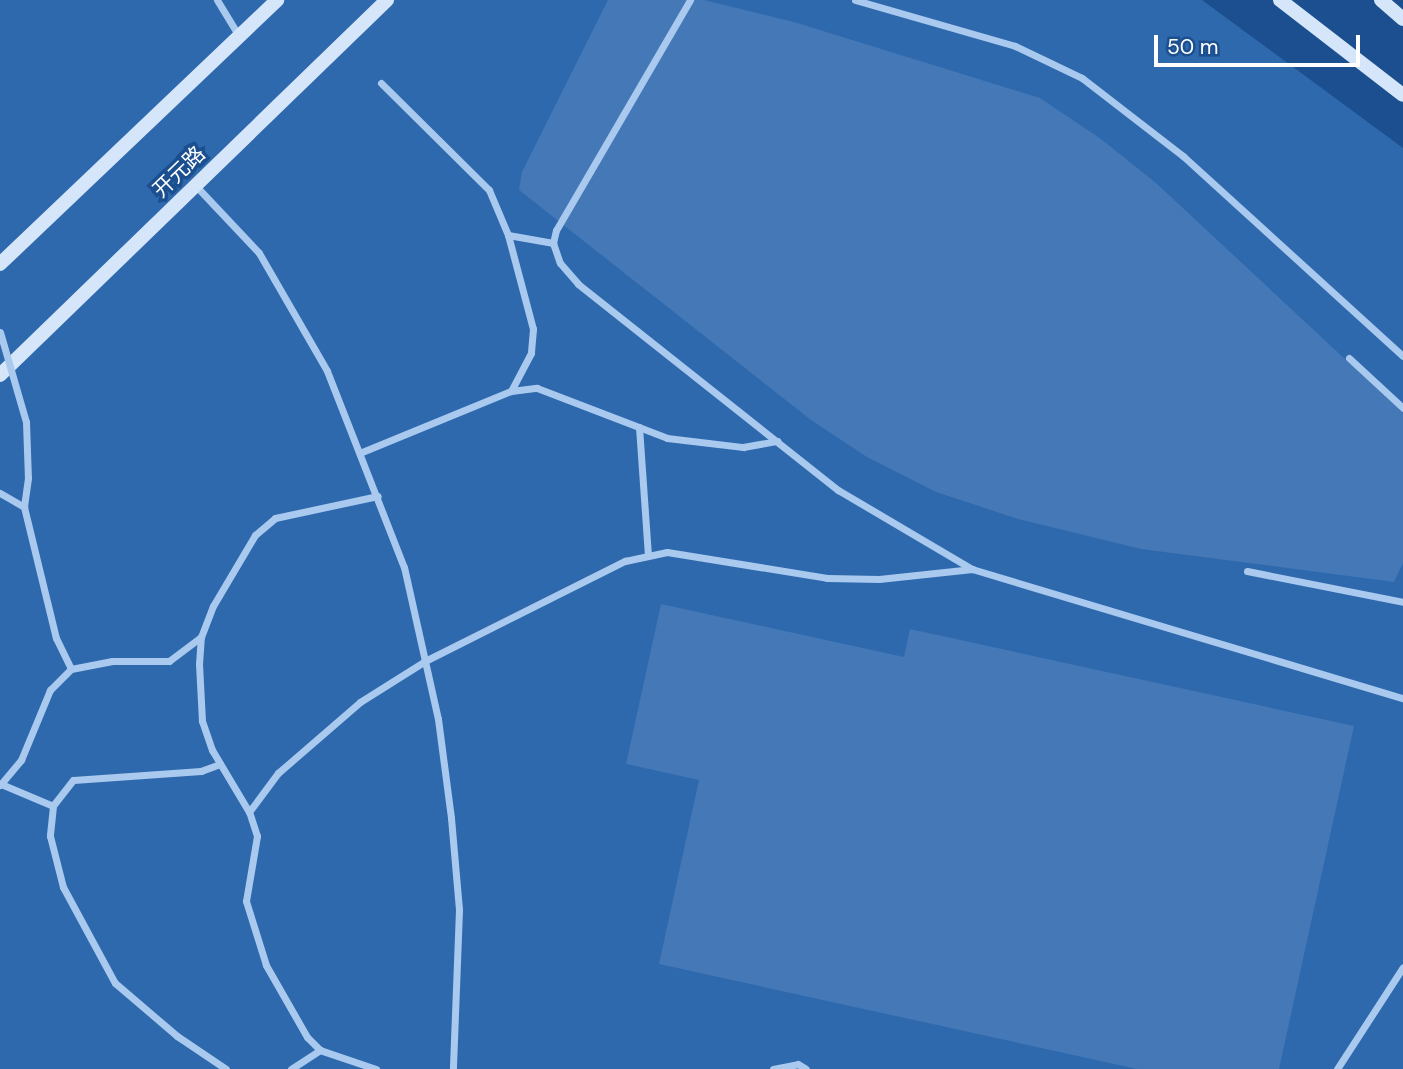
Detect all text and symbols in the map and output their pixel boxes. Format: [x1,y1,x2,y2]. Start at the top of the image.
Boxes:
scale bar [1158,21,1364,65]
text: 50 m [1167,33,1218,61]
street label: 开元路 [148,141,210,203]

